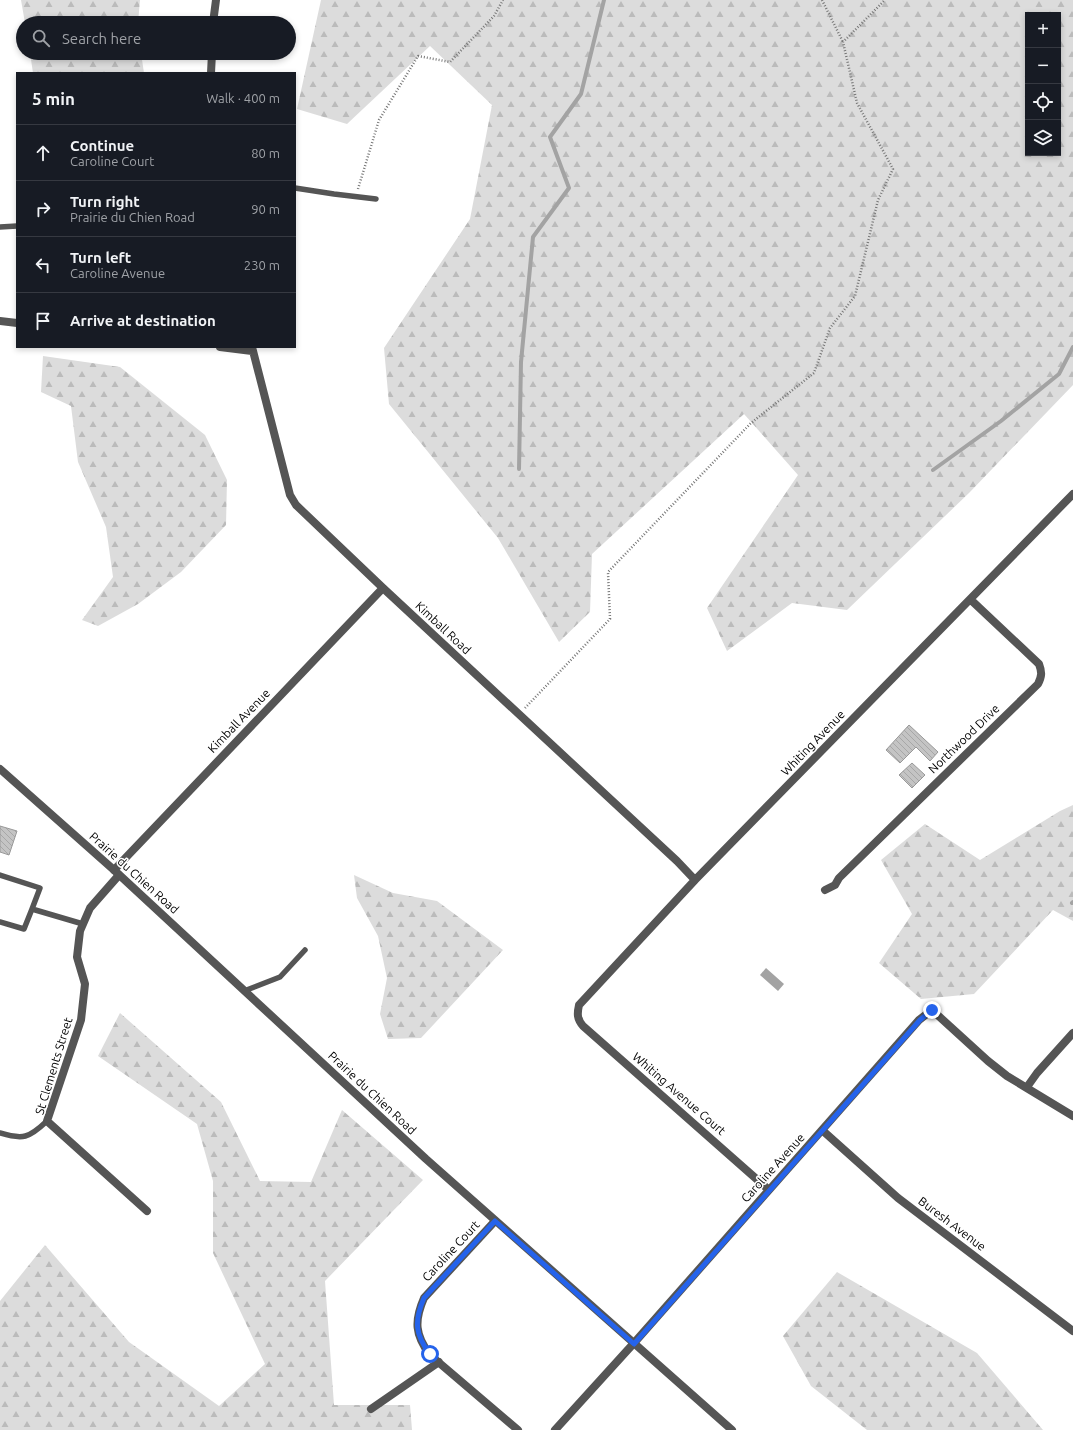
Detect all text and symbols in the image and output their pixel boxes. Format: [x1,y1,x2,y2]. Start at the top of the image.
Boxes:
map controls [1025,12,1061,156]
button: + [1025,12,1061,48]
search box [16,16,296,60]
icon: search [30,27,52,49]
text: Search here [62,30,141,47]
button: − [1025,48,1061,84]
button: locate [1025,84,1061,120]
text: 5 min [32,89,75,108]
text: Walk · 400 m [206,91,280,105]
button: layers [1025,120,1061,156]
text: Continue [70,137,134,154]
icon: ahead [32,142,54,164]
text: 80 m [251,146,280,160]
text: Caroline Court [70,154,154,168]
text: Turn right [70,193,140,210]
icon: right [32,198,54,220]
text: 90 m [251,202,280,216]
text: Prairie du Chien Road [70,210,195,224]
text: Turn left [70,249,131,266]
icon: left [32,254,54,276]
text: 230 m [244,258,280,272]
text: Caroline Avenue [70,266,165,280]
icon: arrive [32,310,54,332]
text: Arrive at destination [70,312,216,329]
street label: Kimball Road [413,599,474,657]
street label: Kimball Avenue [205,686,272,755]
street label: Northwood Drive [926,702,1002,776]
street label: Whiting Avenue [778,707,847,778]
street label: Prairie du Chien Road [87,829,182,916]
route end [923,1001,941,1019]
street label: St Clements Street [33,1015,75,1116]
street label: Prairie du Chien Road [326,1049,419,1137]
street label: Whiting Avenue Court [630,1050,729,1138]
street label: Caroline Avenue [738,1131,807,1205]
street label: Buresh Avenue [916,1194,989,1253]
street label: Caroline Court [419,1218,482,1284]
route start [421,1345,439,1363]

